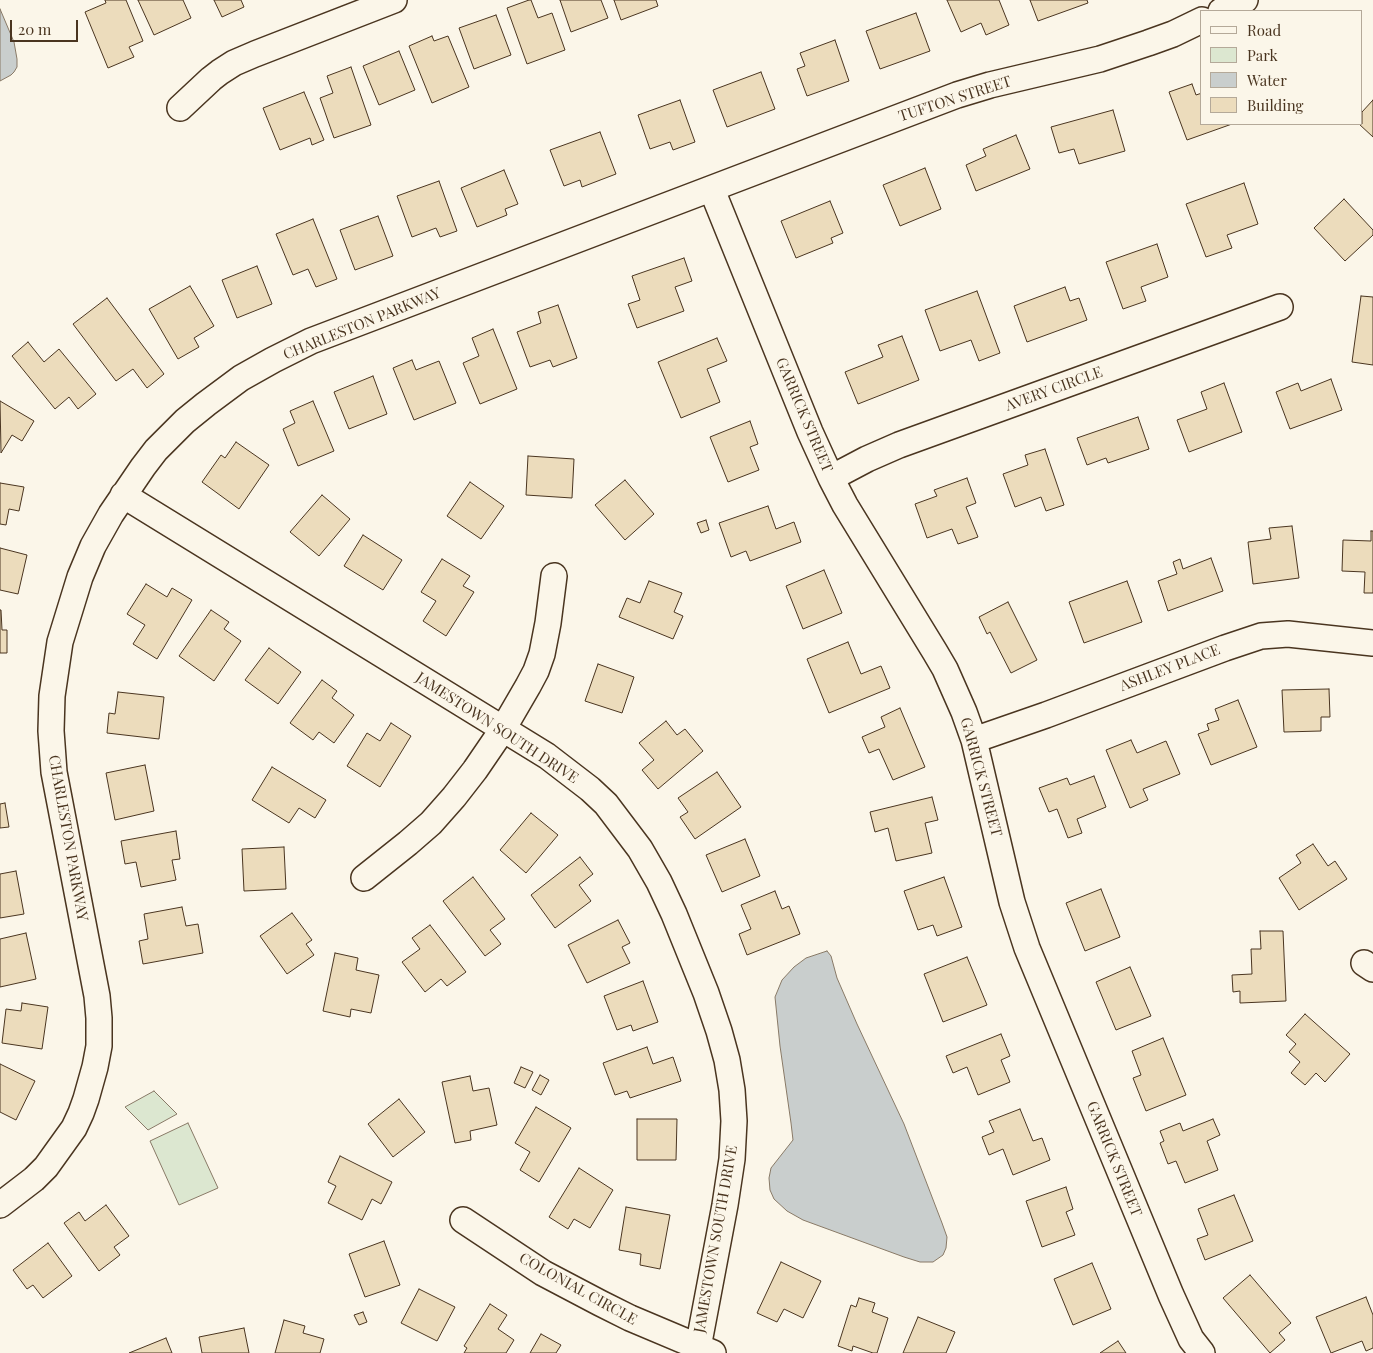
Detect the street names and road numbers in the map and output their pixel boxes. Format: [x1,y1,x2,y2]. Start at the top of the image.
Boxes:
street label: TUFTON STREET [896,72,1014,126]
street label: CHARLESTON PARKWAY [281,284,443,364]
street label: GARRICK STREET [772,355,836,475]
street label: AVERY CIRCLE [1003,363,1105,415]
street label: ASHLEY PLACE [1117,641,1223,695]
street label: JAMESTOWN SOUTH DRIVE [412,669,582,787]
street label: GARRICK STREET [956,715,1006,839]
street label: CHARLESTON PARKWAY [45,754,91,922]
street label: GARRICK STREET [1083,1099,1145,1219]
street label: JAMESTOWN SOUTH DRIVE [691,1144,741,1334]
street label: COLONIAL CIRCLE [516,1249,640,1329]

